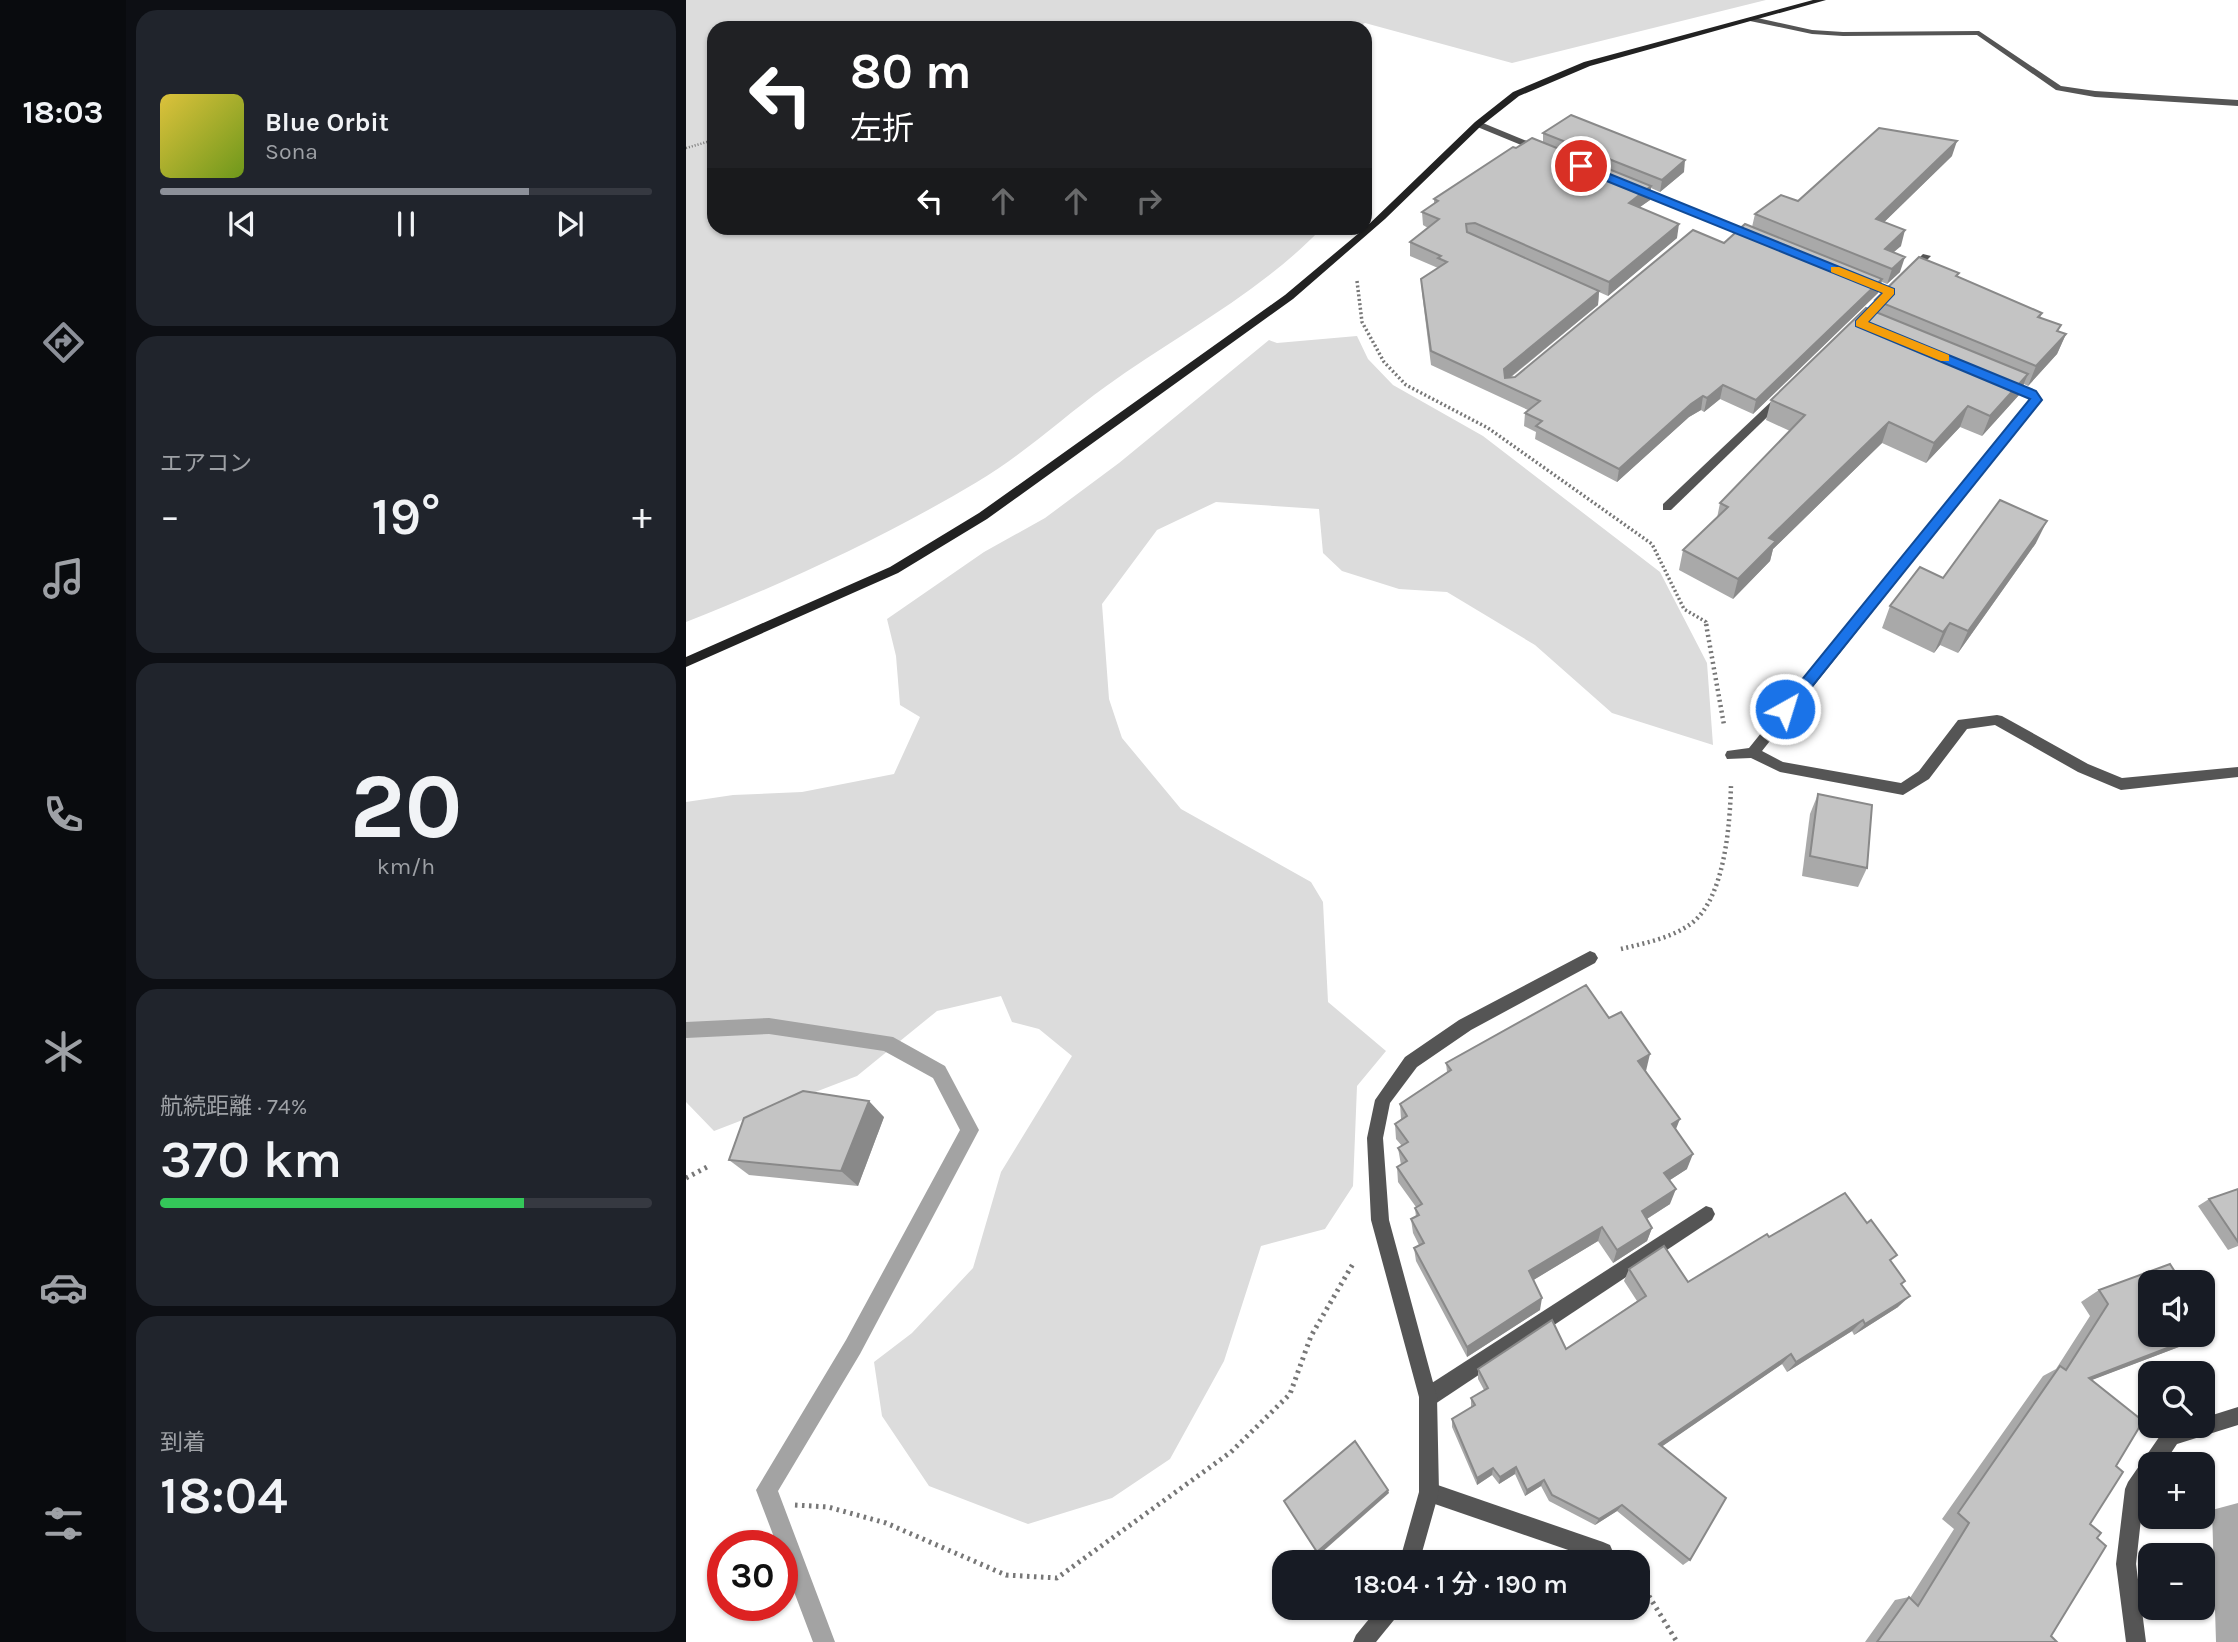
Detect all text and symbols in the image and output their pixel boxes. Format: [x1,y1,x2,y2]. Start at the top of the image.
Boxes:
text: 80 m [850,43,972,100]
icon: left [735,49,826,140]
text: 18:03 [23,94,103,131]
text: Blue Orbit [265,107,389,138]
text: 左折 [850,110,914,147]
pin [1551,136,1611,196]
text: Sona [265,138,318,165]
icon: arrive [1562,147,1600,185]
icon: left [911,182,949,220]
icon: ahead [984,182,1022,220]
icon: ahead [1057,182,1095,220]
icon: right [1130,182,1168,220]
icon: previous [223,205,261,243]
icon: pause [387,205,425,243]
icon: next [551,205,589,243]
icon: directions [39,318,88,367]
text: エアコン [160,450,252,477]
text: 19° [372,486,440,547]
text: − [160,494,180,539]
text: + [632,494,652,539]
icon: music [39,554,88,603]
position arrow [1748,672,1822,746]
text: 20 [350,754,462,860]
icon: phone [39,790,88,839]
text: km/h [377,853,435,880]
icon: climate [39,1027,88,1076]
text: 航続距離 · 74% [160,1093,307,1120]
text: 370 km [160,1129,342,1190]
icon: car [39,1263,88,1312]
map controls [2138,1270,2215,1620]
button: sound [2138,1270,2215,1347]
button: search [2138,1361,2215,1438]
text: 到着 [160,1429,206,1456]
button: + [2138,1452,2215,1529]
text: 18:04 [160,1465,288,1526]
icon: filters [39,1499,88,1548]
speed limit sign: 30 [707,1530,798,1621]
button: − [2138,1543,2215,1620]
text: 18:04 · 1 分 · 190 m [1354,1569,1568,1600]

